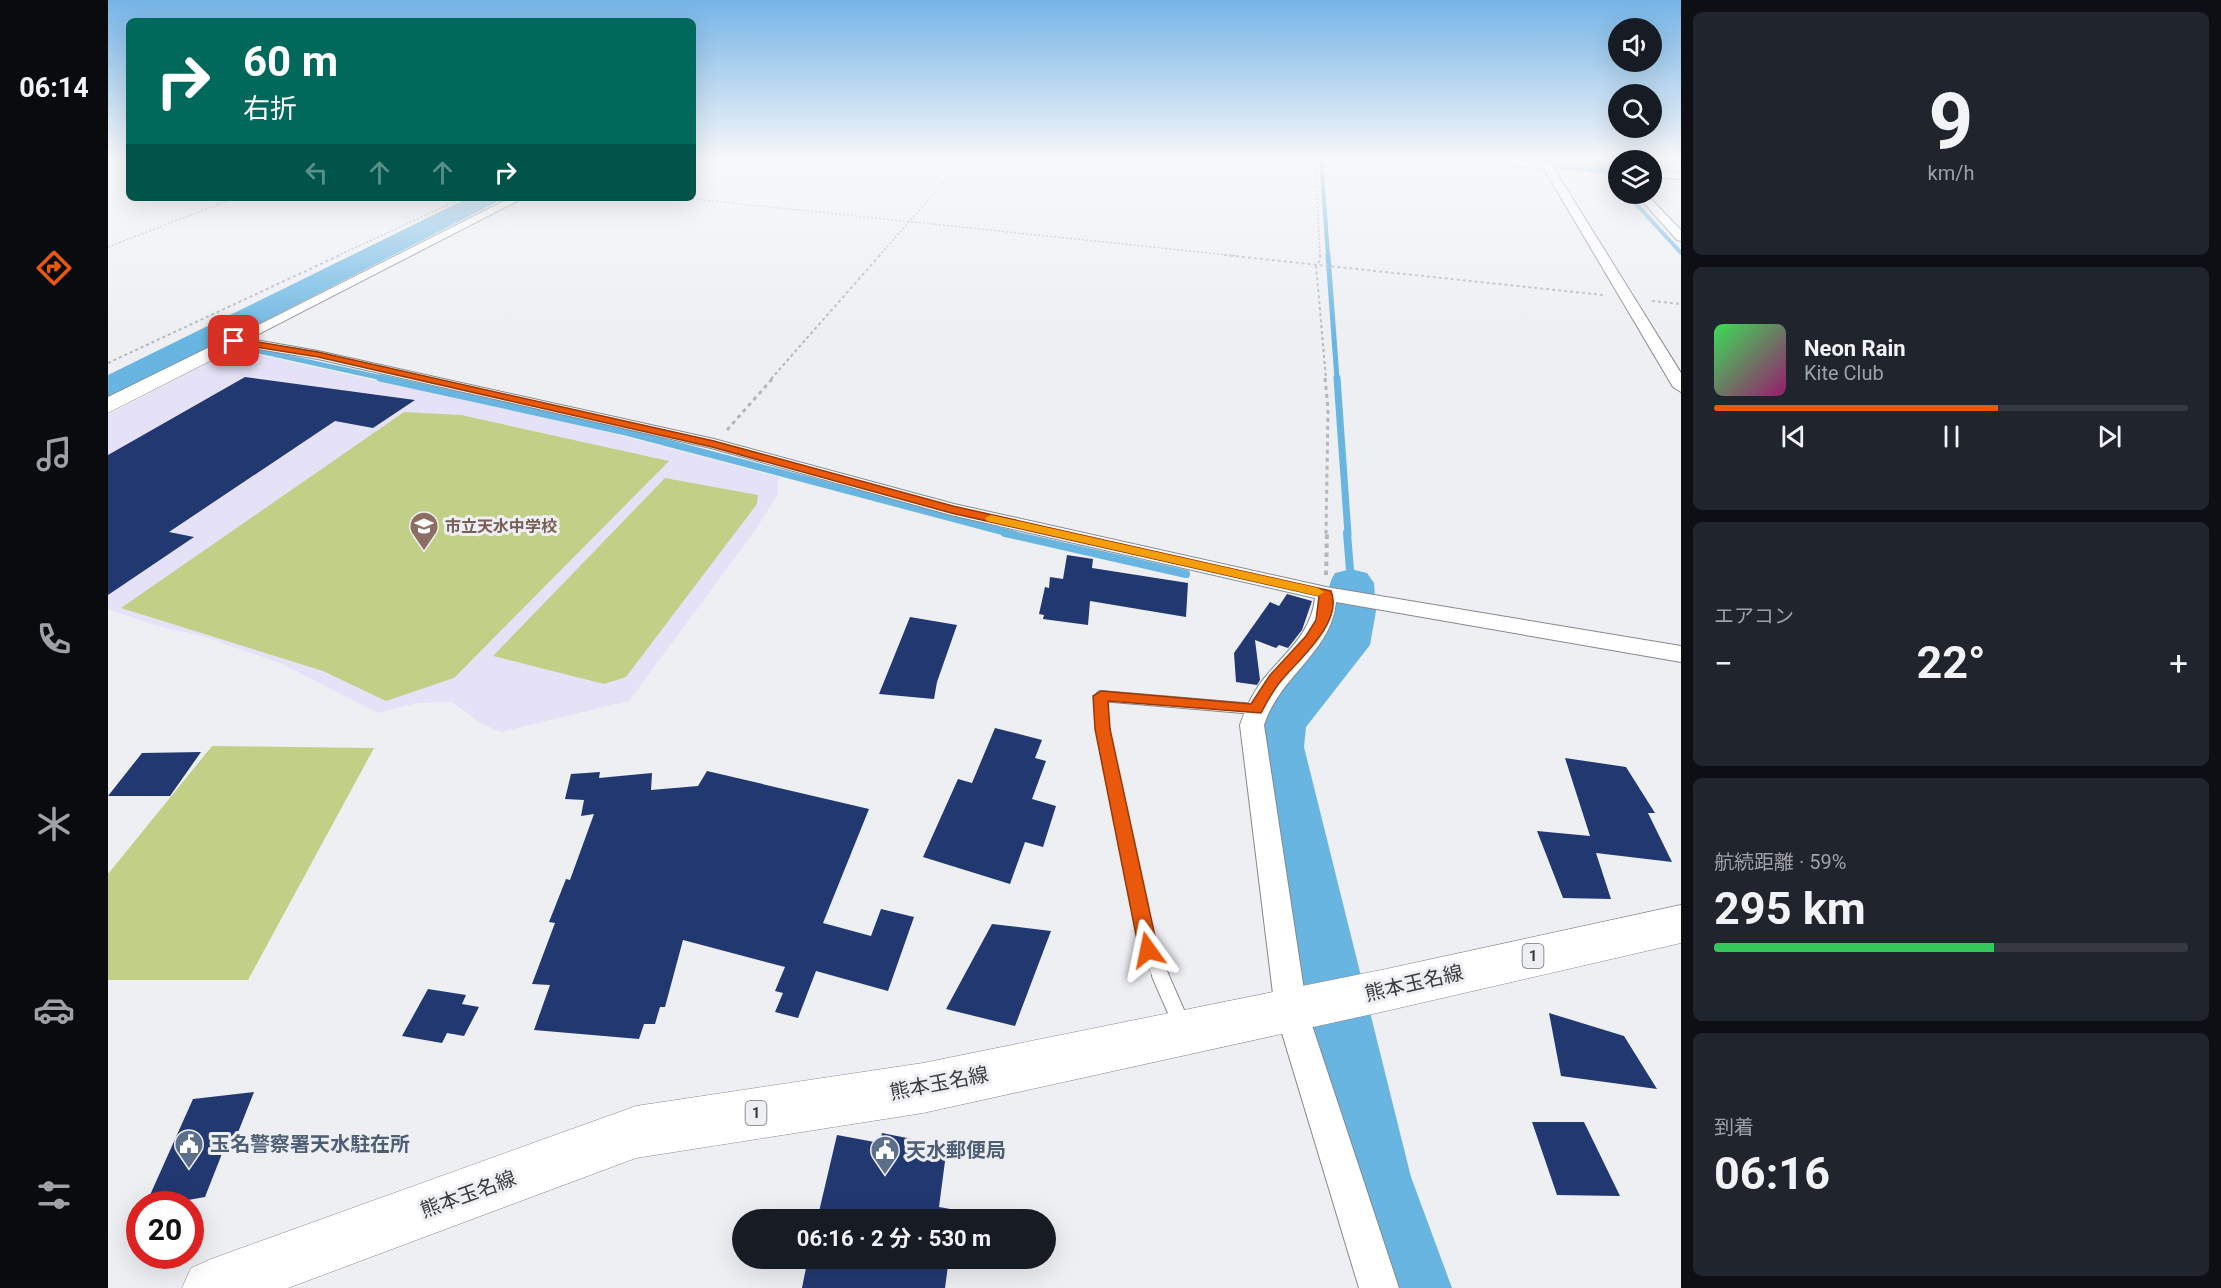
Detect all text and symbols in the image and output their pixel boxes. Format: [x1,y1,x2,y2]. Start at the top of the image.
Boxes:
map controls [1608,18,1662,204]
button: sound [1608,18,1662,72]
text: 60 m [243,37,338,86]
icon: right [144,42,222,120]
text: 06:14 [19,72,89,104]
text: 9 [1929,76,1973,167]
button: search [1608,84,1662,138]
text: 右折 [243,93,297,125]
button: layers [1608,150,1662,204]
icon: left [300,156,333,189]
icon: ahead [363,156,396,189]
icon: ahead [426,156,459,189]
icon: right [489,156,522,189]
text: km/h [1928,161,1974,185]
icon: directions [33,247,75,289]
pin [208,315,259,366]
icon: arrive [217,324,250,357]
text: Neon Rain [1804,336,1906,361]
text: Kite Club [1804,361,1884,385]
icon: previous [1777,420,1810,453]
icon: pause [1935,420,1968,453]
icon: next [2093,420,2126,453]
icon: music [33,433,75,475]
school or university icon: 市立天水中学校 [408,510,440,552]
place label: 市立天水中学校 [445,517,557,536]
text: エアコン [1714,604,1794,628]
icon: phone [33,618,75,660]
text: 22° [1916,636,1986,689]
text: − [1714,644,1733,683]
text: + [2169,644,2188,683]
icon: climate [33,803,75,845]
text: 航続距離 · 59% [1714,850,1846,874]
text: 295 km [1714,882,1866,935]
position arrow [1116,918,1180,982]
road number: 1 [1522,944,1544,968]
street label: 熊本玉名線 [1363,960,1465,1006]
icon: car [33,989,75,1031]
street label: 熊本玉名線 [888,1062,990,1104]
road number: 1 [746,1101,766,1125]
text: 到着 [1714,1115,1754,1139]
public building icon: 玉名警察署天水駐在所 [173,1128,205,1170]
place label: 玉名警察署天水駐在所 [210,1132,410,1156]
public building icon: 天水郵便局 [869,1134,901,1176]
place label: 天水郵便局 [906,1138,1006,1162]
text: 06:16 [1714,1147,1830,1200]
street label: 熊本玉名線 [417,1166,519,1222]
icon: filters [33,1174,75,1216]
speed limit sign: 20 [126,1191,204,1269]
text: 06:16 · 2 分 · 530 m [797,1226,991,1251]

